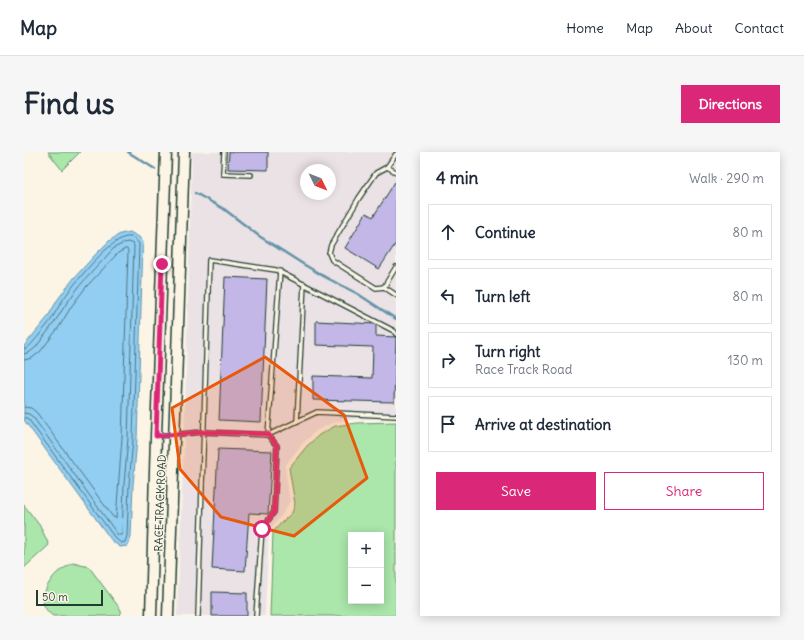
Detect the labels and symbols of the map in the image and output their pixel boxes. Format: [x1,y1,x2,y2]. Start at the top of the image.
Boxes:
north arrow [300,164,336,200]
route end [153,255,171,273]
street label: RACE TRACK ROAD [151,454,169,552]
route start [253,520,271,538]
scale bar [36,588,103,607]

